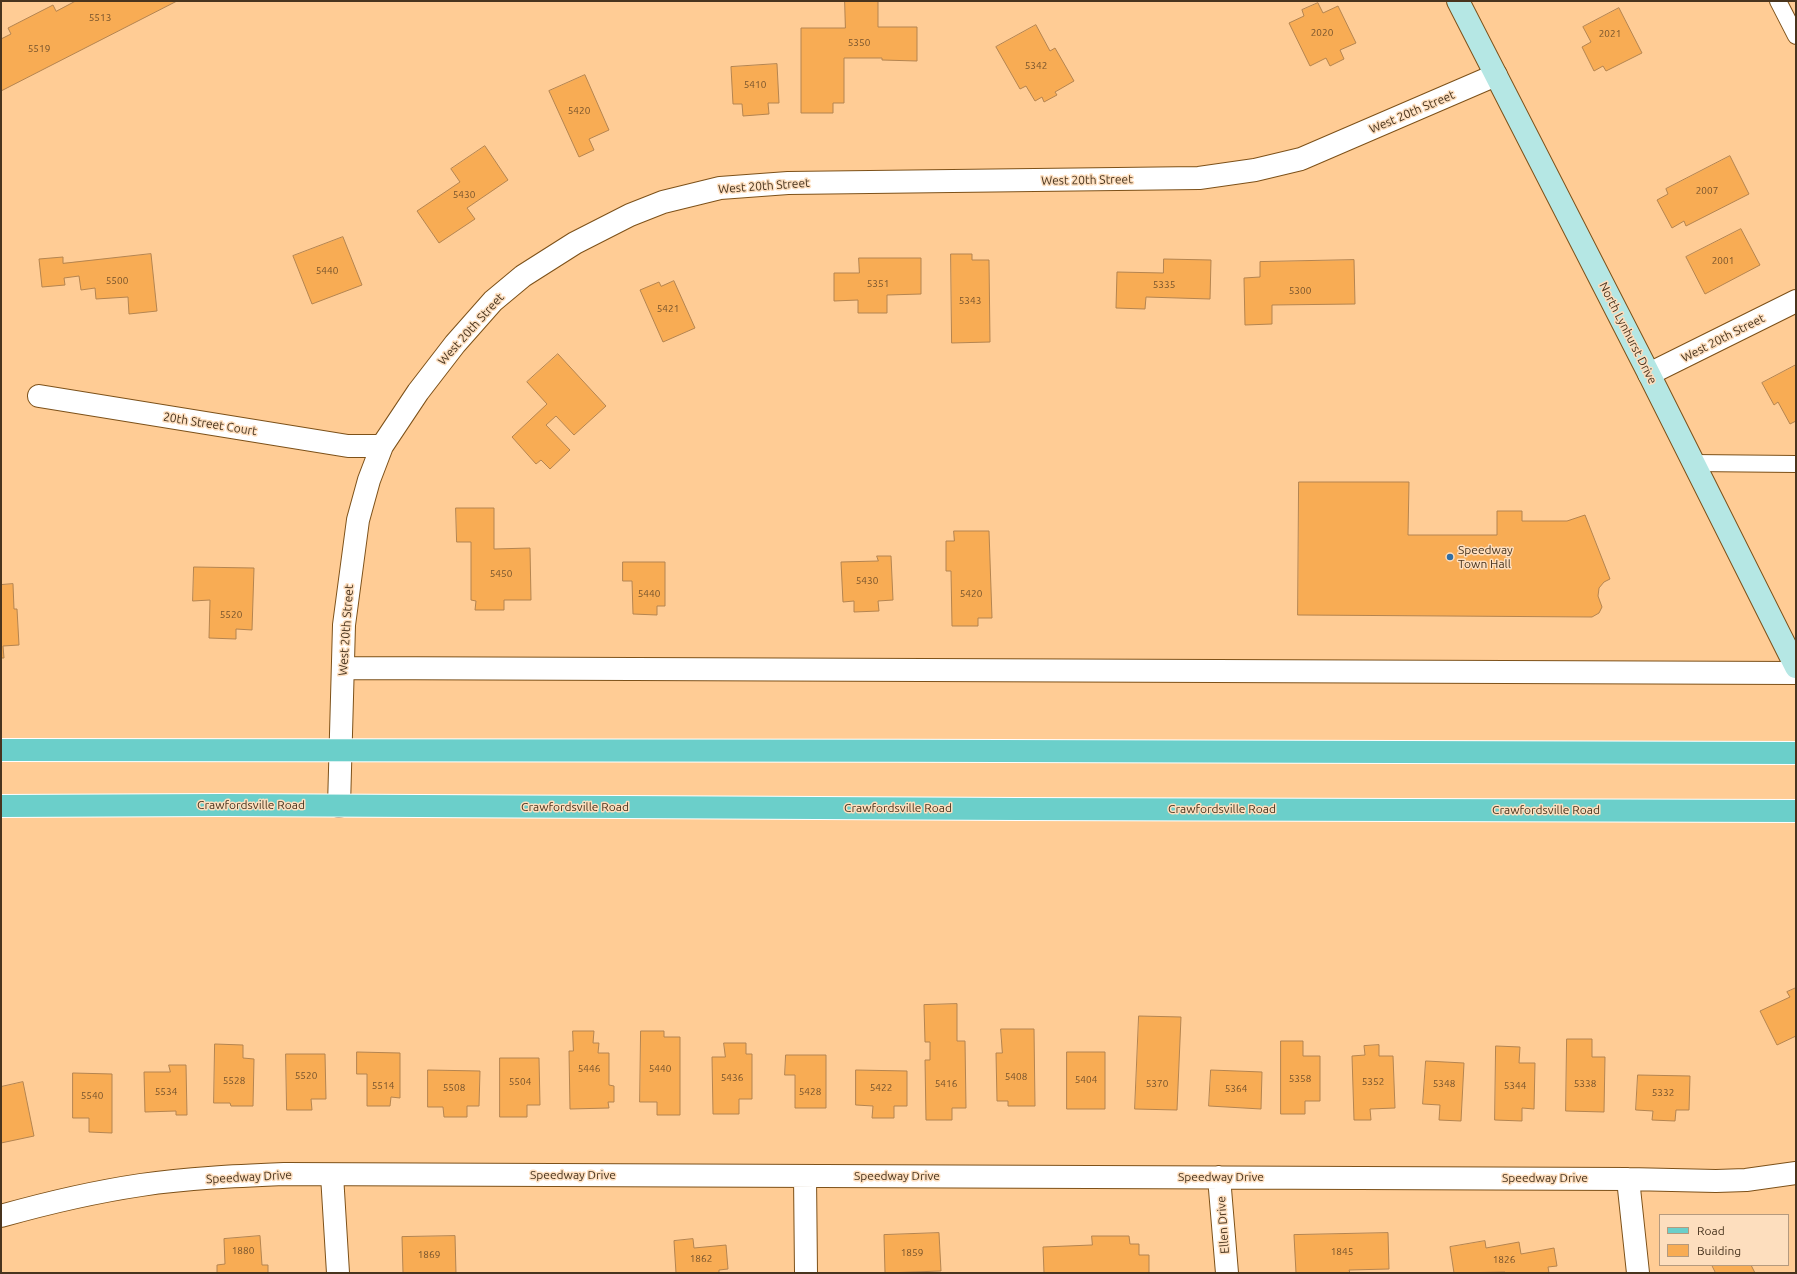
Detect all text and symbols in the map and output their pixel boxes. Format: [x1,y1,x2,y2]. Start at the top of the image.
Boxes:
house number: 5513 [89,12,111,24]
house number: 2020 [1311,27,1333,39]
house number: 2021 [1599,28,1621,40]
house number: 5350 [848,37,870,49]
house number: 5519 [28,43,50,55]
house number: 5342 [1025,60,1047,72]
house number: 5410 [744,79,766,91]
street label: West 20th Street [1367,87,1457,137]
house number: 5420 [568,105,590,117]
street label: West 20th Street [1041,172,1133,188]
street label: West 20th Street [718,176,810,196]
house number: 2007 [1696,185,1718,197]
house number: 5430 [453,189,475,201]
house number: 2001 [1712,255,1734,267]
house number: 5440 [316,265,338,277]
house number: 5500 [106,275,128,287]
house number: 5351 [867,278,889,290]
house number: 5335 [1153,279,1175,291]
street label: North Lynhurst Drive [1596,280,1660,386]
house number: 5300 [1289,285,1311,297]
street label: West 20th Street [435,290,507,368]
house number: 5343 [959,295,981,307]
house number: 5421 [657,303,679,315]
street label: West 20th Street [1679,311,1767,365]
street label: 20th Street Court [162,409,258,439]
place label: Speedway Town Hall [1458,543,1513,571]
marker: Speedway Town Hall [1445,552,1455,562]
house number: 5450 [490,568,512,580]
house number: 5430 [856,575,878,587]
street label: West 20th Street [336,584,356,676]
house number: 5440 [638,588,660,600]
house number: 5420 [960,588,982,600]
house number: 5520 [220,609,242,621]
street label: Crawfordsville Road [197,798,305,812]
street label: Crawfordsville Road [521,800,629,814]
street label: Crawfordsville Road [844,801,952,815]
street label: Crawfordsville Road [1168,802,1276,816]
street label: Crawfordsville Road [1492,803,1600,817]
house number: 5446 [578,1063,600,1075]
house number: 5440 [649,1063,671,1075]
house number: 5520 [295,1070,317,1082]
house number: 5408 [1005,1071,1027,1083]
house number: 5436 [721,1072,743,1084]
house number: 5358 [1289,1073,1311,1085]
house number: 5404 [1075,1074,1097,1086]
house number: 5528 [223,1075,245,1087]
house number: 5504 [509,1076,531,1088]
house number: 5352 [1362,1076,1384,1088]
house number: 5416 [935,1078,957,1090]
house number: 5370 [1146,1078,1168,1090]
house number: 5348 [1433,1078,1455,1090]
house number: 5338 [1574,1078,1596,1090]
house number: 5514 [372,1080,394,1092]
house number: 5344 [1504,1080,1526,1092]
house number: 5508 [443,1082,465,1094]
house number: 5422 [870,1082,892,1094]
house number: 5364 [1225,1083,1247,1095]
house number: 5534 [155,1086,177,1098]
house number: 5428 [799,1086,821,1098]
house number: 5332 [1652,1087,1674,1099]
house number: 5540 [81,1090,103,1102]
street label: Speedway Drive [206,1168,292,1186]
street label: Speedway Drive [530,1168,616,1182]
street label: Speedway Drive [854,1169,940,1183]
street label: Speedway Drive [1178,1170,1264,1184]
street label: Speedway Drive [1502,1171,1588,1185]
street label: Ellen Drive [1214,1196,1232,1254]
legend [1659,1214,1789,1266]
text: Road [1697,1224,1725,1237]
text: Building [1697,1244,1741,1257]
house number: 1880 [232,1245,254,1257]
house number: 1845 [1331,1246,1353,1258]
house number: 1859 [901,1247,923,1259]
house number: 1869 [418,1249,440,1261]
house number: 1862 [690,1253,712,1265]
house number: 1826 [1493,1254,1515,1266]

